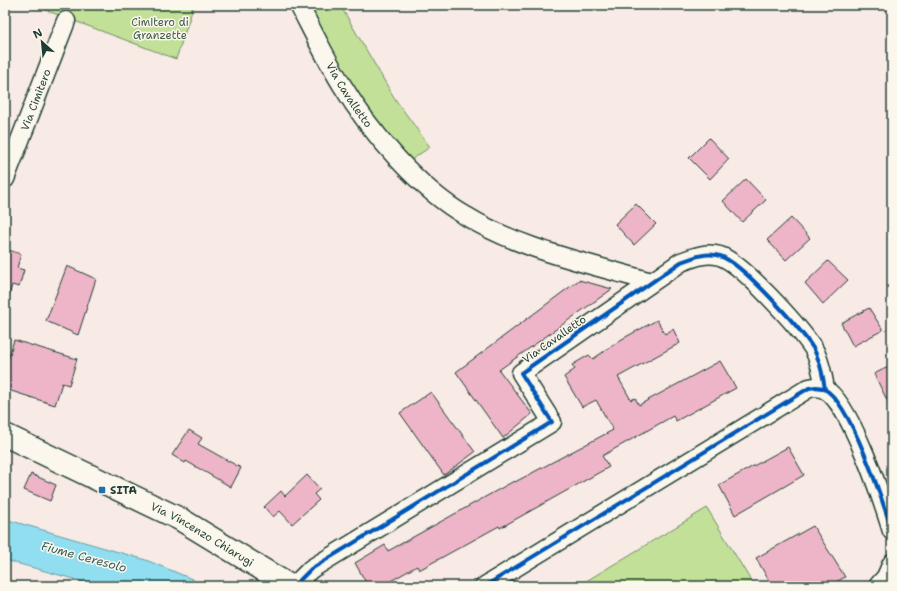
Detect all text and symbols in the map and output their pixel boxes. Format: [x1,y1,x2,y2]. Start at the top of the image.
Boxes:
park label: Cimitero di Granzette [131,15,189,43]
north arrow [22,22,62,62]
text: N [30,25,45,42]
street label: Via Cavalletto [322,60,376,131]
street label: Via Cimitero [17,67,55,133]
street label: Via Cavalletto [519,312,589,367]
place label: SITA [110,483,138,498]
marker: SITA [97,485,107,495]
street label: Via Vincenzo Chiarugi [148,499,257,570]
water label: Fiume Ceresolo [40,538,128,576]

